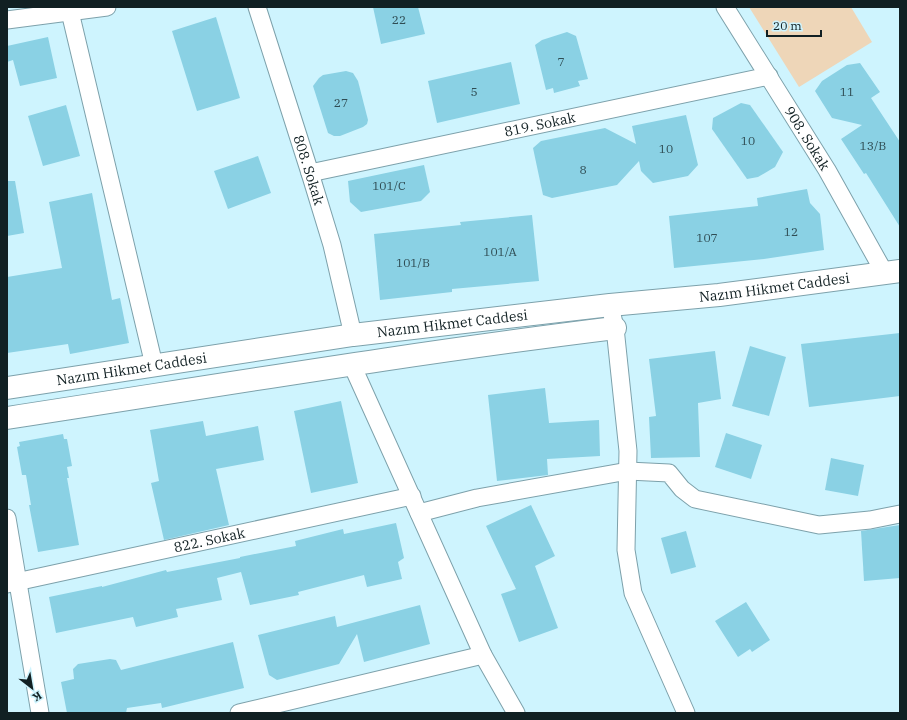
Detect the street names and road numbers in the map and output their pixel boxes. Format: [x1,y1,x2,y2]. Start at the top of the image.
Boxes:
street label: 908. Sokak [780,103,834,175]
street label: 819. Sokak [503,108,578,141]
street label: 808. Sokak [289,133,328,208]
street label: Nazım Hikmet Caddesi [698,269,851,306]
street label: Nazım Hikmet Caddesi [376,306,529,341]
street label: Nazım Hikmet Caddesi [55,349,208,389]
street label: 822. Sokak [172,523,247,557]

